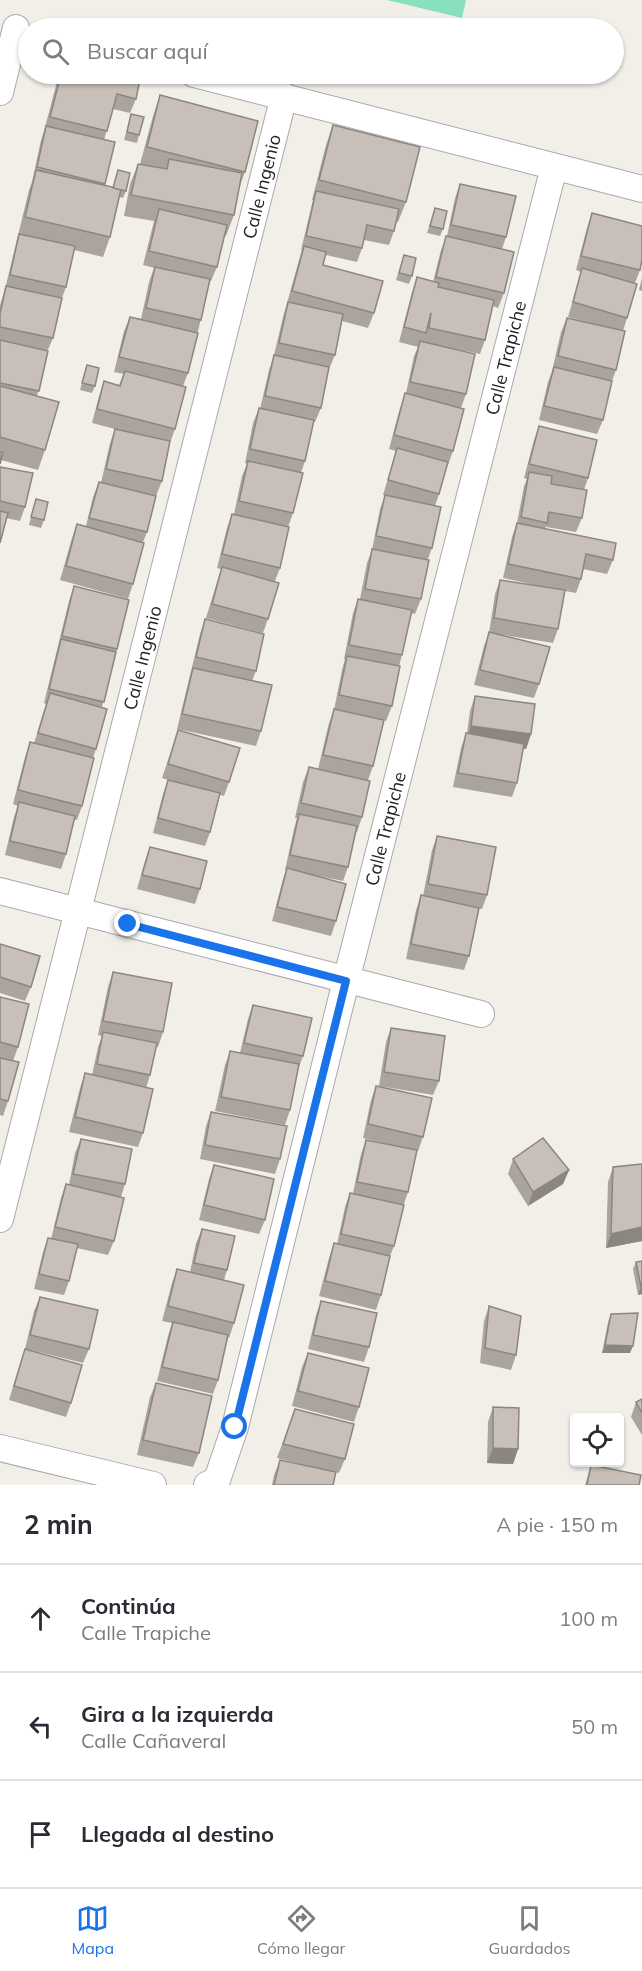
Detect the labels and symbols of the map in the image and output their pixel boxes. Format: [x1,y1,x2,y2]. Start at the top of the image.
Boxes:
street label: Calle Ingenio [237,132,285,241]
street label: Calle Trapiche [480,298,531,417]
street label: Calle Ingenio [118,603,166,712]
street label: Calle Trapiche [359,769,411,888]
route end [114,910,140,936]
route start [221,1413,247,1439]

